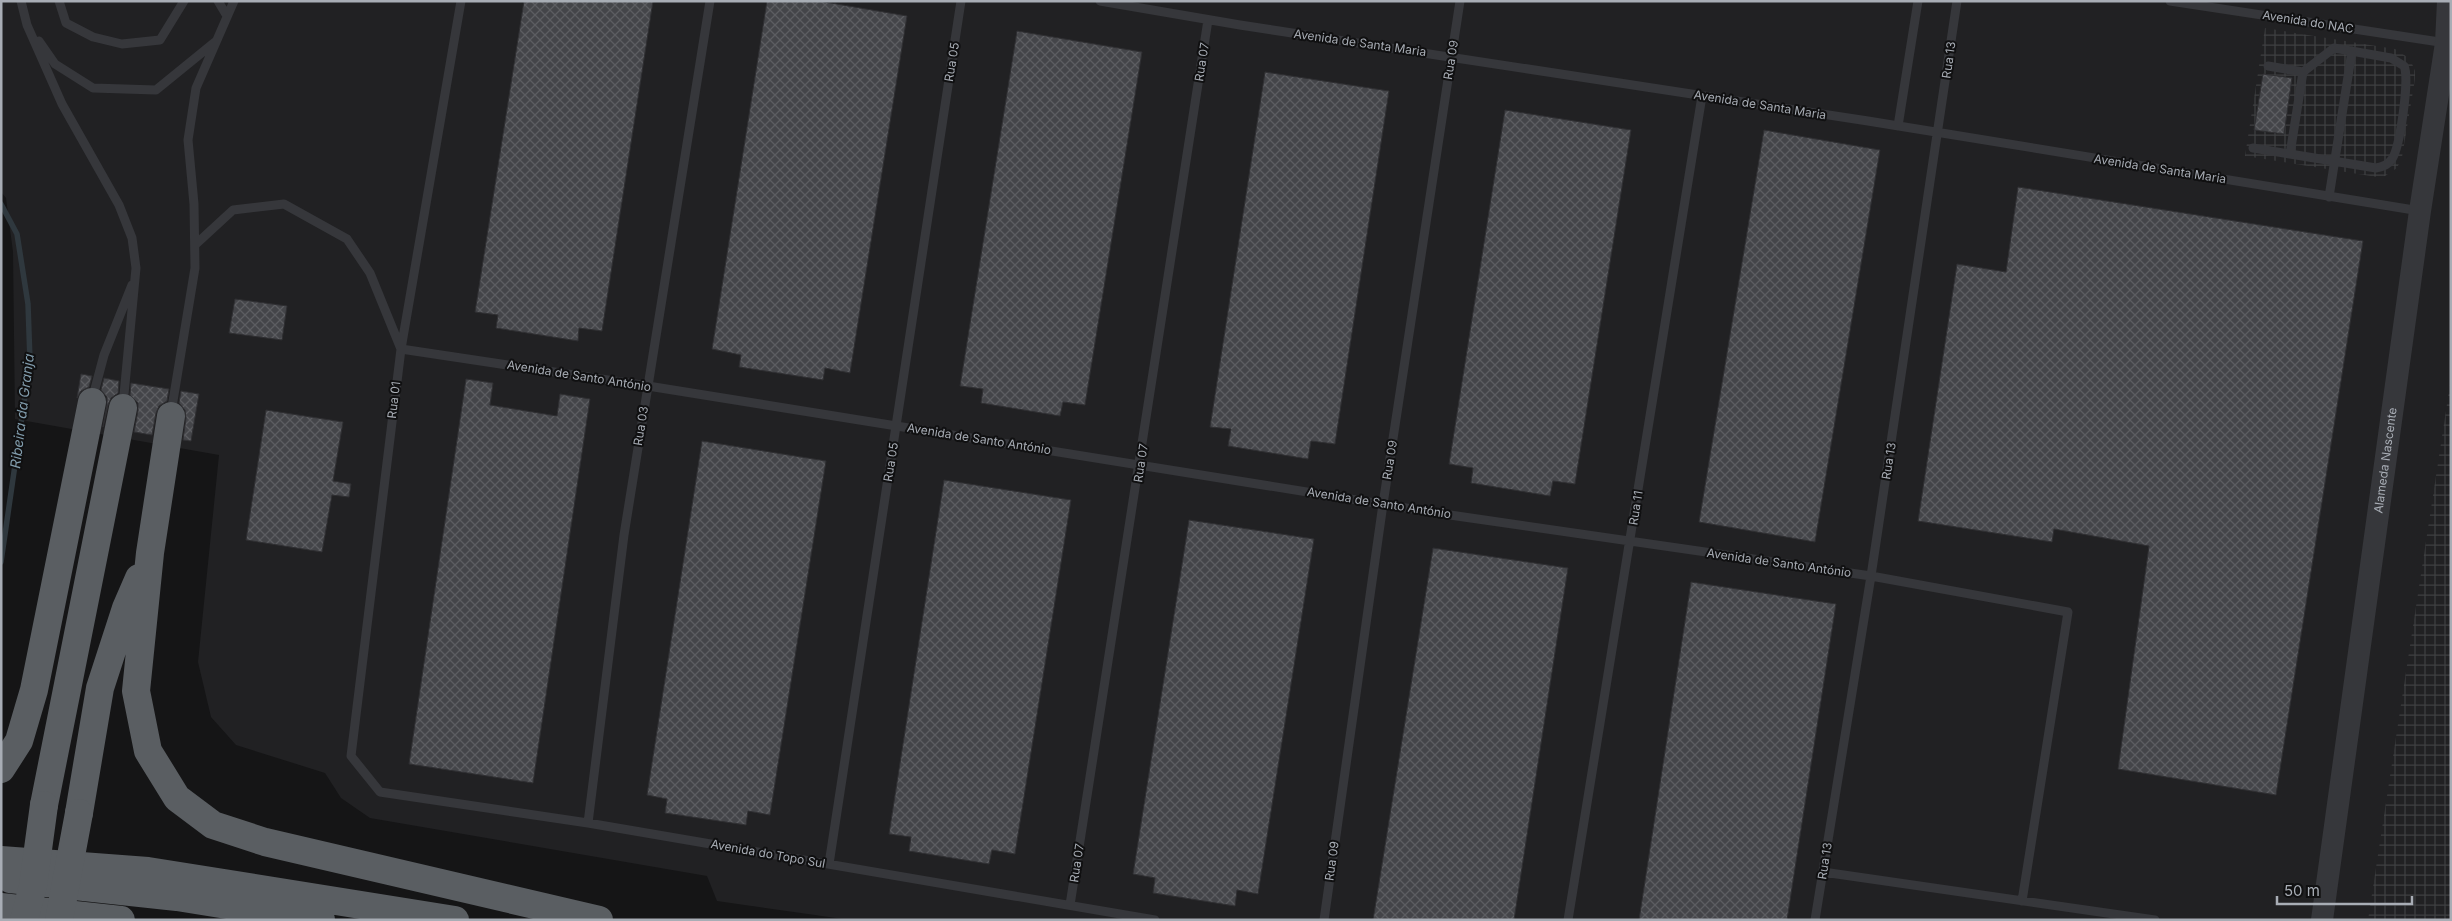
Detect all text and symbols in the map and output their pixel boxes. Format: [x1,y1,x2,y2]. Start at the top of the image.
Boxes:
street label: Avenida do NAC [2261,7,2355,36]
street label: Avenida de Santa Maria [1293,26,1427,59]
street label: Rua 09 [1440,39,1461,81]
street label: Rua 13 [1938,40,1959,79]
street label: Rua 05 [941,41,962,83]
street label: Rua 07 [1191,41,1212,82]
street label: Avenida de Santa Maria [1693,87,1827,122]
street label: Avenida de Santa Maria [2093,151,2227,186]
water label: Ribeira da Granja [6,352,37,469]
street label: Avenida de Santo António [506,357,652,394]
street label: Rua 01 [384,380,403,419]
street label: Rua 03 [630,405,651,447]
street label: Alameda Nascente [2370,406,2400,514]
street label: Avenida de Santo António [906,420,1052,457]
street label: Rua 09 [1379,439,1400,481]
street label: Rua 05 [880,441,901,483]
street label: Rua 13 [1878,441,1899,480]
street label: Rua 07 [1130,442,1151,483]
street label: Avenida de Santo António [1306,484,1452,521]
street label: Rua 11 [1625,490,1646,526]
street label: Avenida de Santo António [1706,545,1852,580]
street label: Avenida do Topo Sul [710,836,826,871]
street label: Rua 09 [1321,840,1342,882]
street label: Rua 13 [1814,841,1835,880]
street label: Rua 07 [1066,842,1087,883]
scale bar [2277,874,2412,906]
text: 50 m [2284,881,2320,900]

